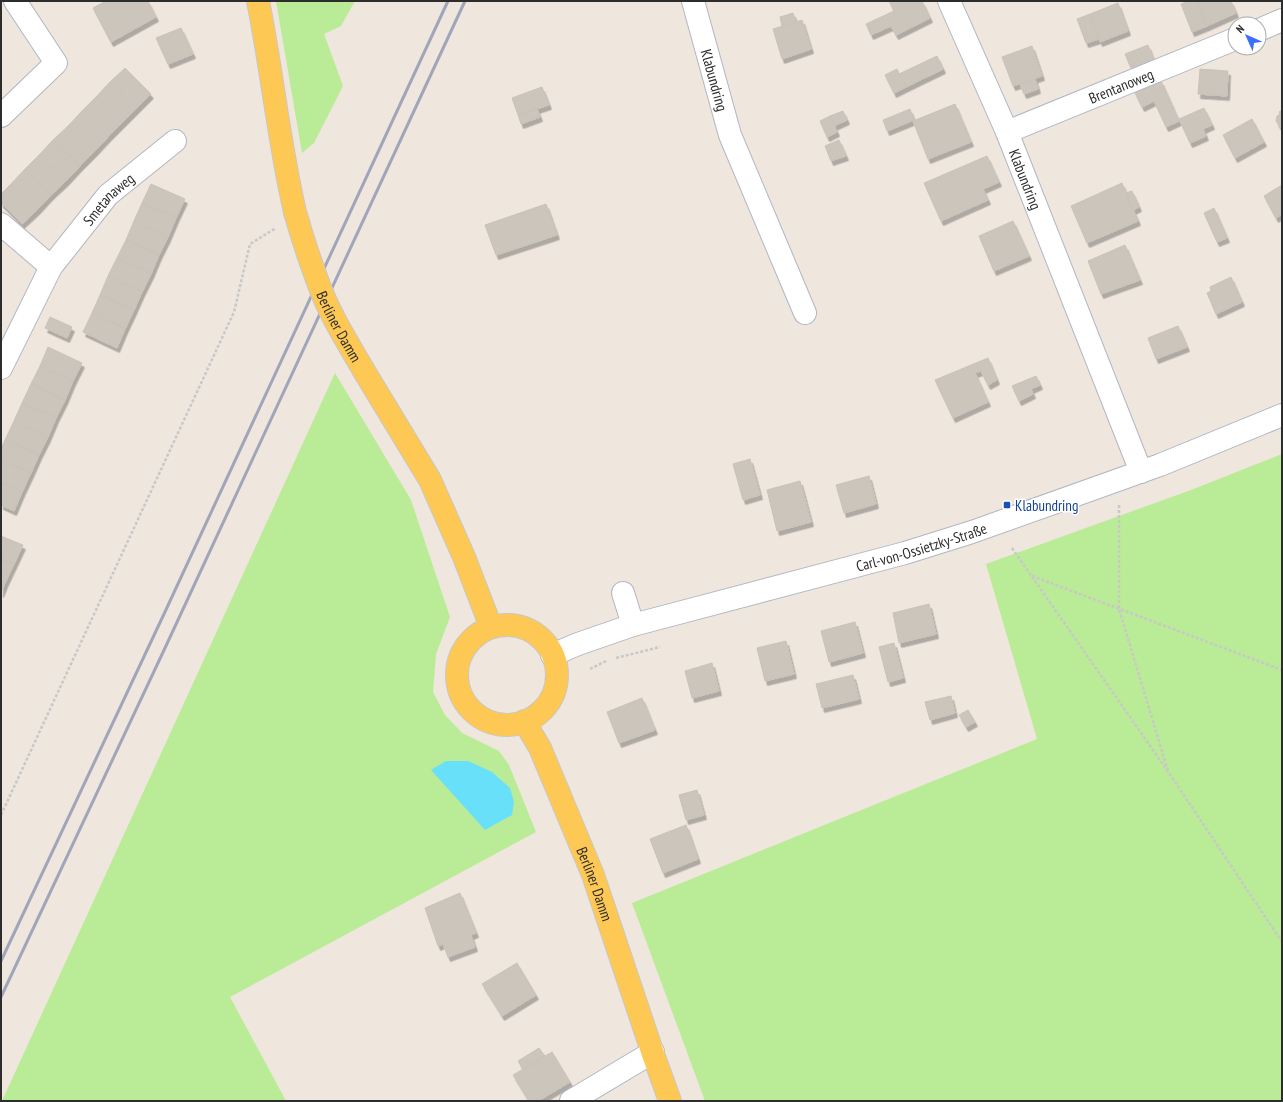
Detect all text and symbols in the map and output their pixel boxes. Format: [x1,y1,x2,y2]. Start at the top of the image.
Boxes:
north arrow [1227,16,1267,56]
text: N [1233,22,1247,36]
street label: Klabundring [697,47,732,113]
street label: Brentanoweg [1086,64,1156,107]
street label: Klabundring [1005,146,1046,212]
street label: Smetanaweg [78,168,138,229]
street label: Berliner Damm [313,288,366,365]
place label: Klabundring [1015,496,1078,515]
marker: Klabundring [1002,500,1012,510]
street label: Carl-von-Ossietzky-Straße [854,518,989,575]
street label: Berliner Damm [573,844,617,923]

